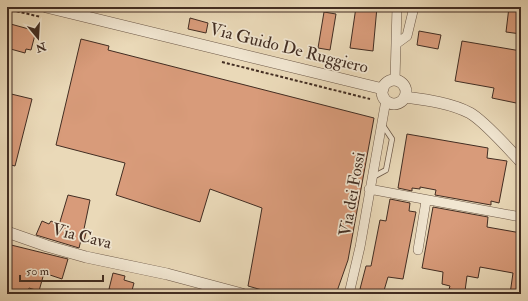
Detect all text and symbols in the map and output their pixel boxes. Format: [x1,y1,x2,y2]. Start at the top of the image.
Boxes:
north arrow [18,18,58,58]
street label: Via Guido De Ruggiero [207,18,371,78]
text: N [33,39,49,55]
street label: Via dei Fossi [334,150,370,238]
street label: Via Cava [50,219,115,254]
scale bar [20,257,103,283]
text: 50 m [26,264,50,279]

